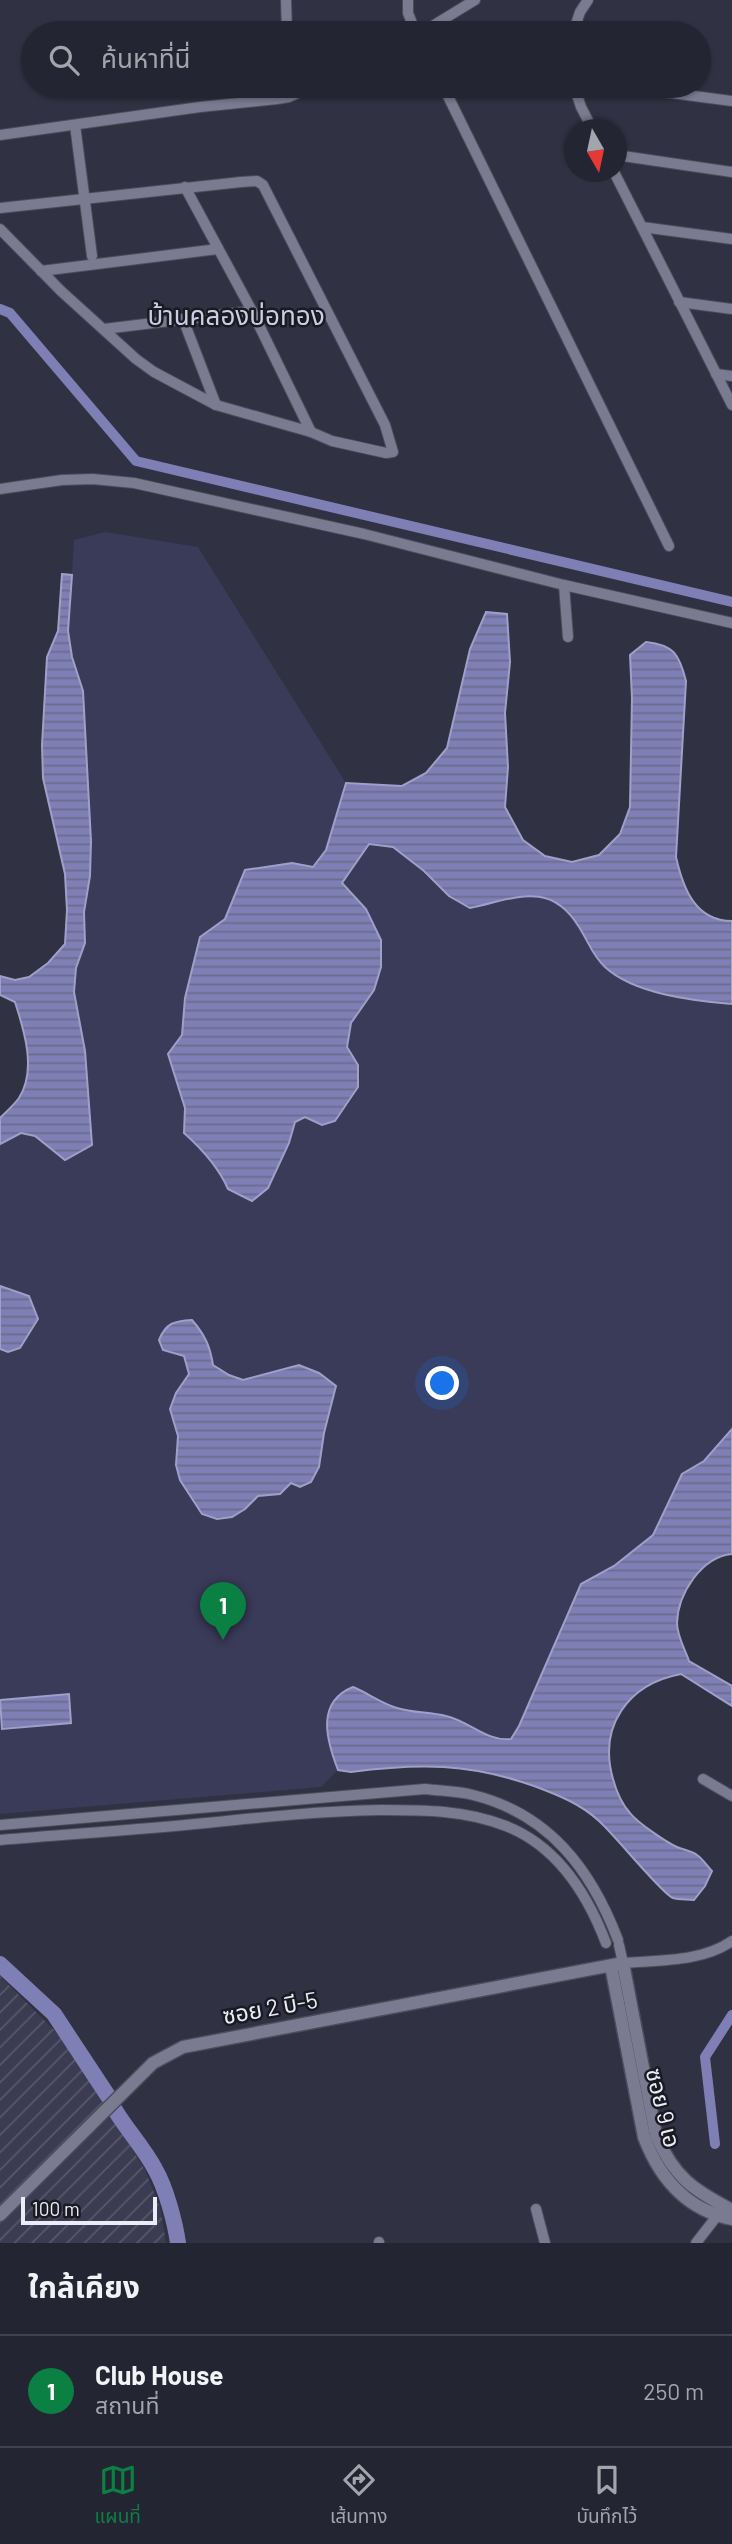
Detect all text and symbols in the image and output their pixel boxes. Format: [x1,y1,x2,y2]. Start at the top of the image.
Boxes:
search box [21,21,711,98]
icon: search [45,41,83,79]
text: ค้นหาที่นี่ [101,42,191,73]
north arrow [564,119,627,182]
district label: บ้านคลองบ่อทอง [147,299,325,330]
your location [425,1366,459,1400]
pin: 1 [200,1582,246,1640]
street label: ซอย 2 บี-5 [220,1985,320,2029]
street label: ซอย 9 เอ [641,2065,687,2150]
scale bar [21,2194,158,2226]
text: 100 m [32,2197,80,2220]
text: ใกล้เคียง [28,2268,140,2304]
text: Club House [95,2359,223,2390]
text: 1 [47,2377,55,2405]
text: 250 m [643,2377,704,2405]
text: สถานที่ [95,2391,159,2419]
tab: แผนที่ [95,2461,141,2532]
tab: เส้นทาง [330,2461,387,2532]
tab: บันทึกไว้ [576,2461,637,2532]

